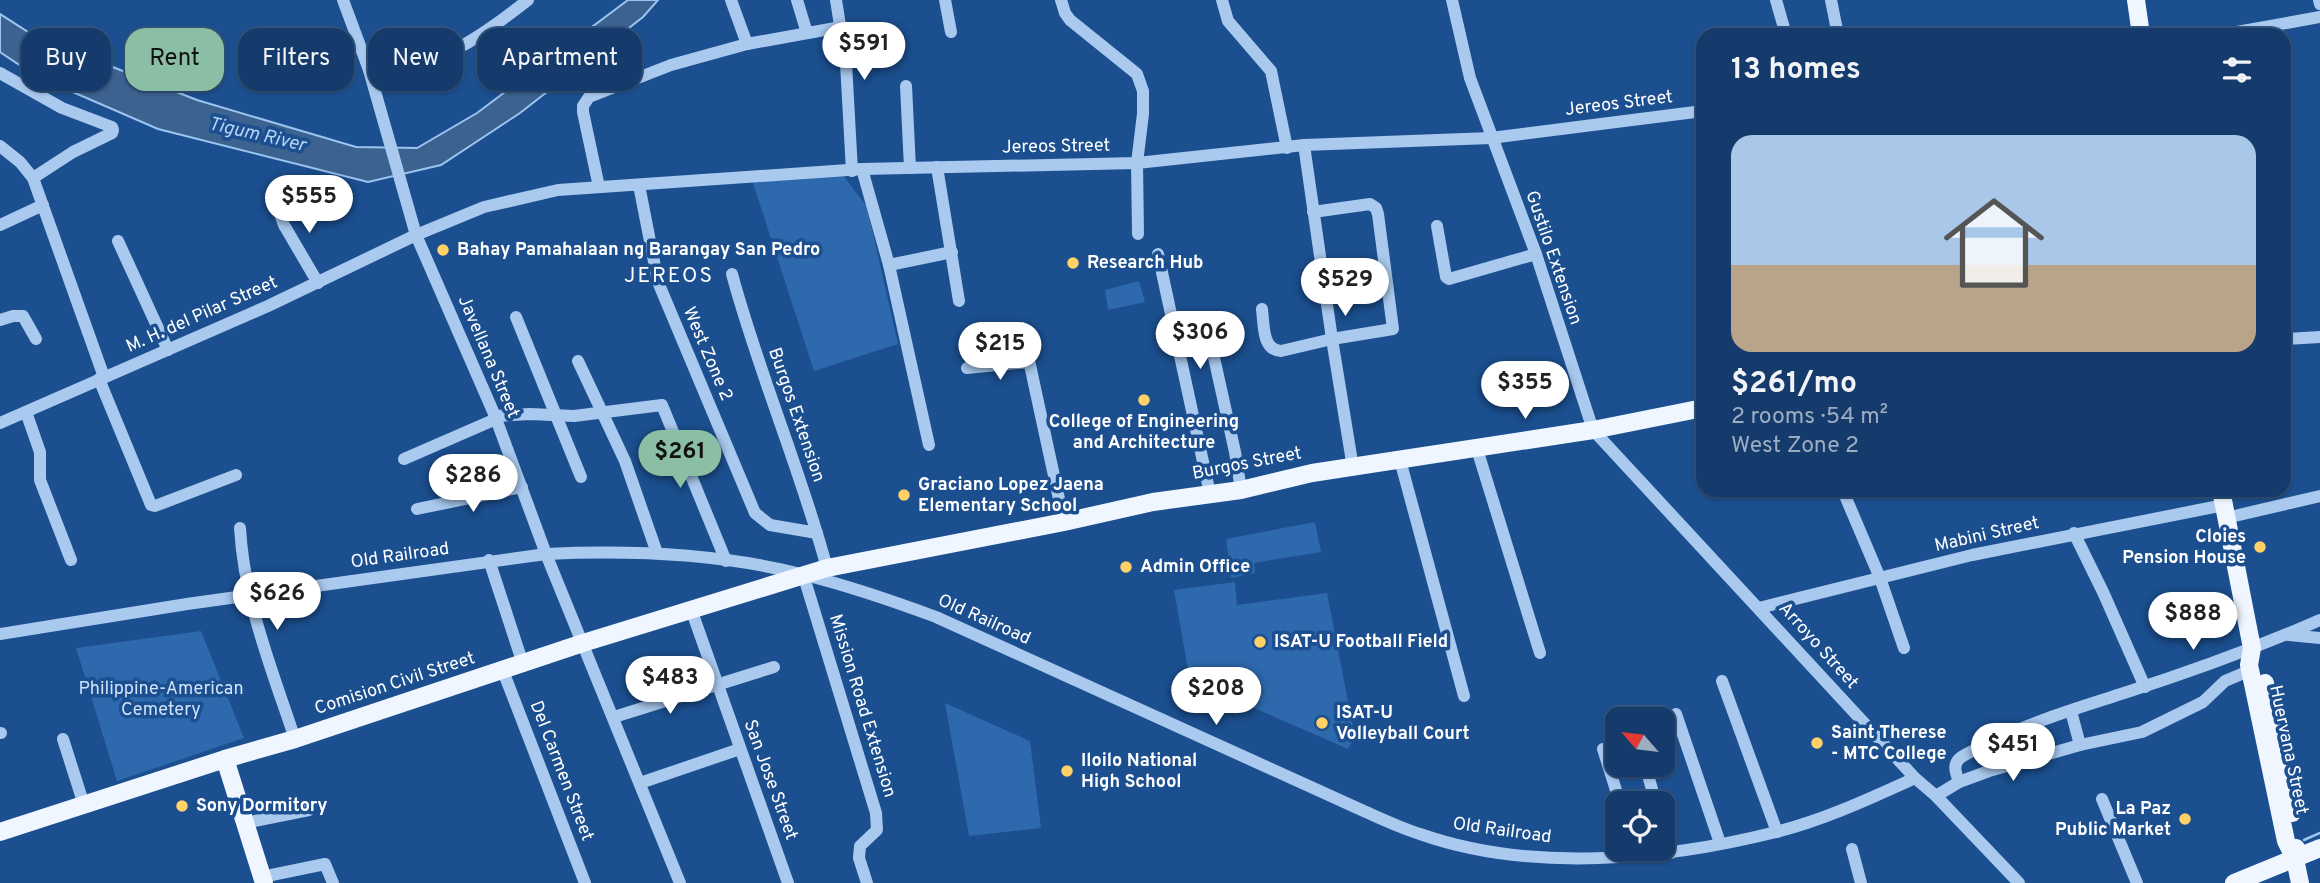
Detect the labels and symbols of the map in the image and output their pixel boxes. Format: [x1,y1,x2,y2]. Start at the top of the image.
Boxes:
pin: $591 [823,22,905,82]
street label: Jereos Street [1564,86,1674,122]
water label: Tigum River [206,112,310,158]
street label: Jereos Street [1002,135,1110,159]
pin: $555 [268,176,350,235]
street label: Gustilo Extension [1519,188,1587,328]
place label: Bahay Pamahalaan ng Barangay San Pedro [457,239,820,262]
marker: Bahay Pamahalaan ng Barangay San Pedro [435,242,451,258]
place label: Research Hub [1087,252,1203,275]
marker: Research Hub [1065,255,1081,271]
pin: $529 [1304,258,1386,318]
district label: JEREOS [624,263,714,290]
street label: M. H. del Pilar Street [123,271,281,359]
street label: Javellana Street [452,292,524,422]
street label: West Zone 2 [677,303,737,405]
pin: $306 [1159,312,1241,371]
pin: $215 [959,322,1041,382]
street label: Burgos Extension [762,345,830,485]
pin: $355 [1484,362,1566,421]
marker: College of Engineering and Architecture [1136,392,1152,408]
place label: College of Engineering and Architecture [1049,411,1239,455]
pin: $261 [639,430,721,490]
street label: Burgos Street [1190,442,1304,486]
pin: $286 [432,454,514,514]
place label: Graciano Lopez Jaena Elementary School [918,474,1104,518]
marker: Graciano Lopez Jaena Elementary School [896,487,912,503]
street label: Mabini Street [1932,512,2042,558]
place label: Cloies Pension House [2122,526,2246,570]
street label: Old Railroad [349,538,451,574]
marker: Cloies Pension House [2252,539,2268,555]
place label: Admin Office [1140,556,1250,579]
marker: Admin Office [1118,559,1134,575]
pin: $626 [236,572,318,632]
street label: Old Railroad [934,589,1034,651]
pin: $888 [2152,592,2234,652]
street label: Arroyo Street [1773,598,1863,694]
street label: Mission Road Extension [823,612,901,800]
place label: ISAT-U Football Field [1274,631,1448,654]
marker: ISAT-U Football Field [1252,634,1268,650]
street label: Comision Civil Street [312,647,478,721]
pin: $483 [629,656,711,716]
pin: $208 [1175,668,1257,727]
park label: Philippine-American Cemetery [78,678,244,722]
street label: Huervana Street [2263,683,2313,817]
street label: Del Carmen Street [524,698,598,844]
place label: ISAT-U Volleyball Court [1336,702,1470,746]
north arrow [1605,707,1675,777]
marker: ISAT-U Volleyball Court [1314,715,1330,731]
street label: San Jose Street [738,717,802,843]
place label: Saint Therese - MTC College [1831,722,1947,766]
pin: $451 [1972,724,2054,783]
marker: Saint Therese - MTC College [1809,735,1825,751]
place label: Iloilo National High School [1081,750,1197,794]
marker: Iloilo National High School [1059,763,1075,779]
place label: Sony Dormitory [196,795,328,818]
marker: Sony Dormitory [174,798,190,814]
place label: La Paz Public Market [2055,798,2171,842]
marker: La Paz Public Market [2177,811,2193,827]
street label: Old Railroad [1451,813,1553,849]

